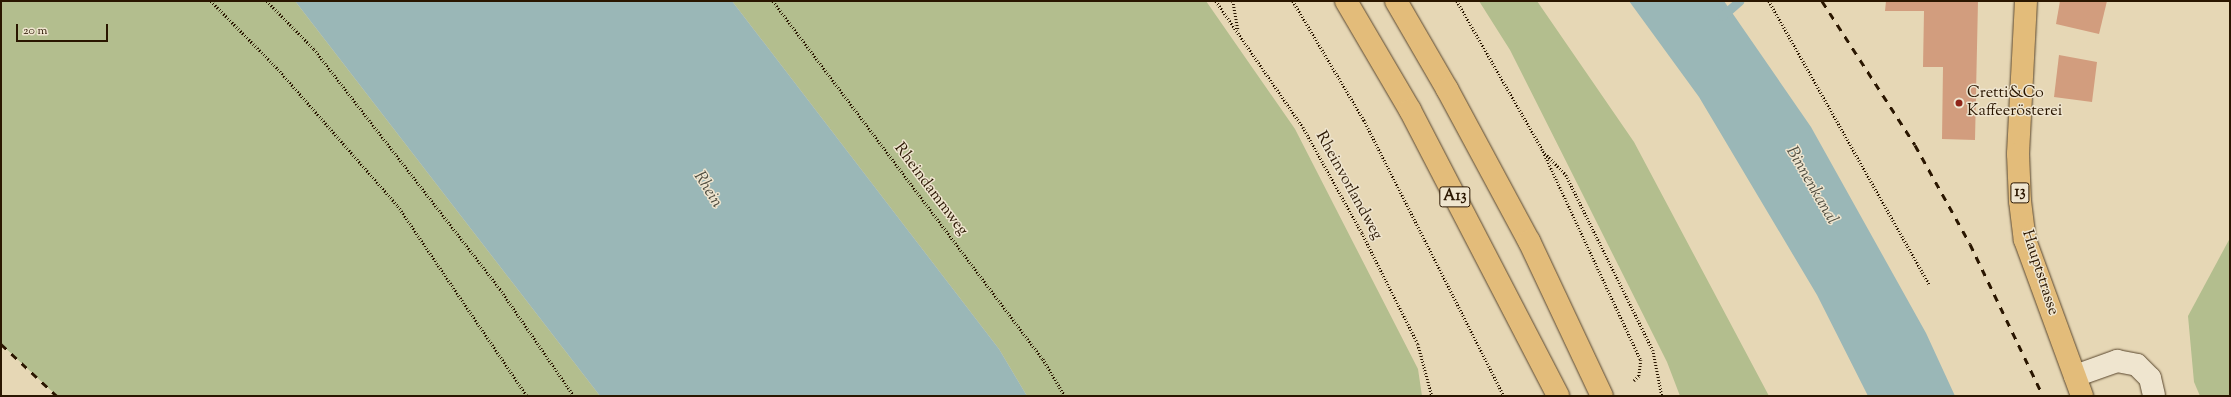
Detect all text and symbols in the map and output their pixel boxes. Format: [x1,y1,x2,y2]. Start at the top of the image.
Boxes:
scale bar [18,16,110,42]
text: 20 m [23,22,47,40]
place label: Cretti&Co Kaffeerösterei [1967,84,2062,122]
marker: Cretti&Co Kaffeerösterei [1954,98,1964,108]
street label: Rheinvorlandweg [1310,128,1386,244]
street label: Rheindammweg [889,140,971,240]
water label: Binnenkanal [1781,143,1841,229]
water label: Rhein [688,168,726,212]
road number: 13 [2010,180,2030,206]
road number: A13 [1439,184,1471,210]
street label: Hauptstrasse [2016,228,2062,318]

